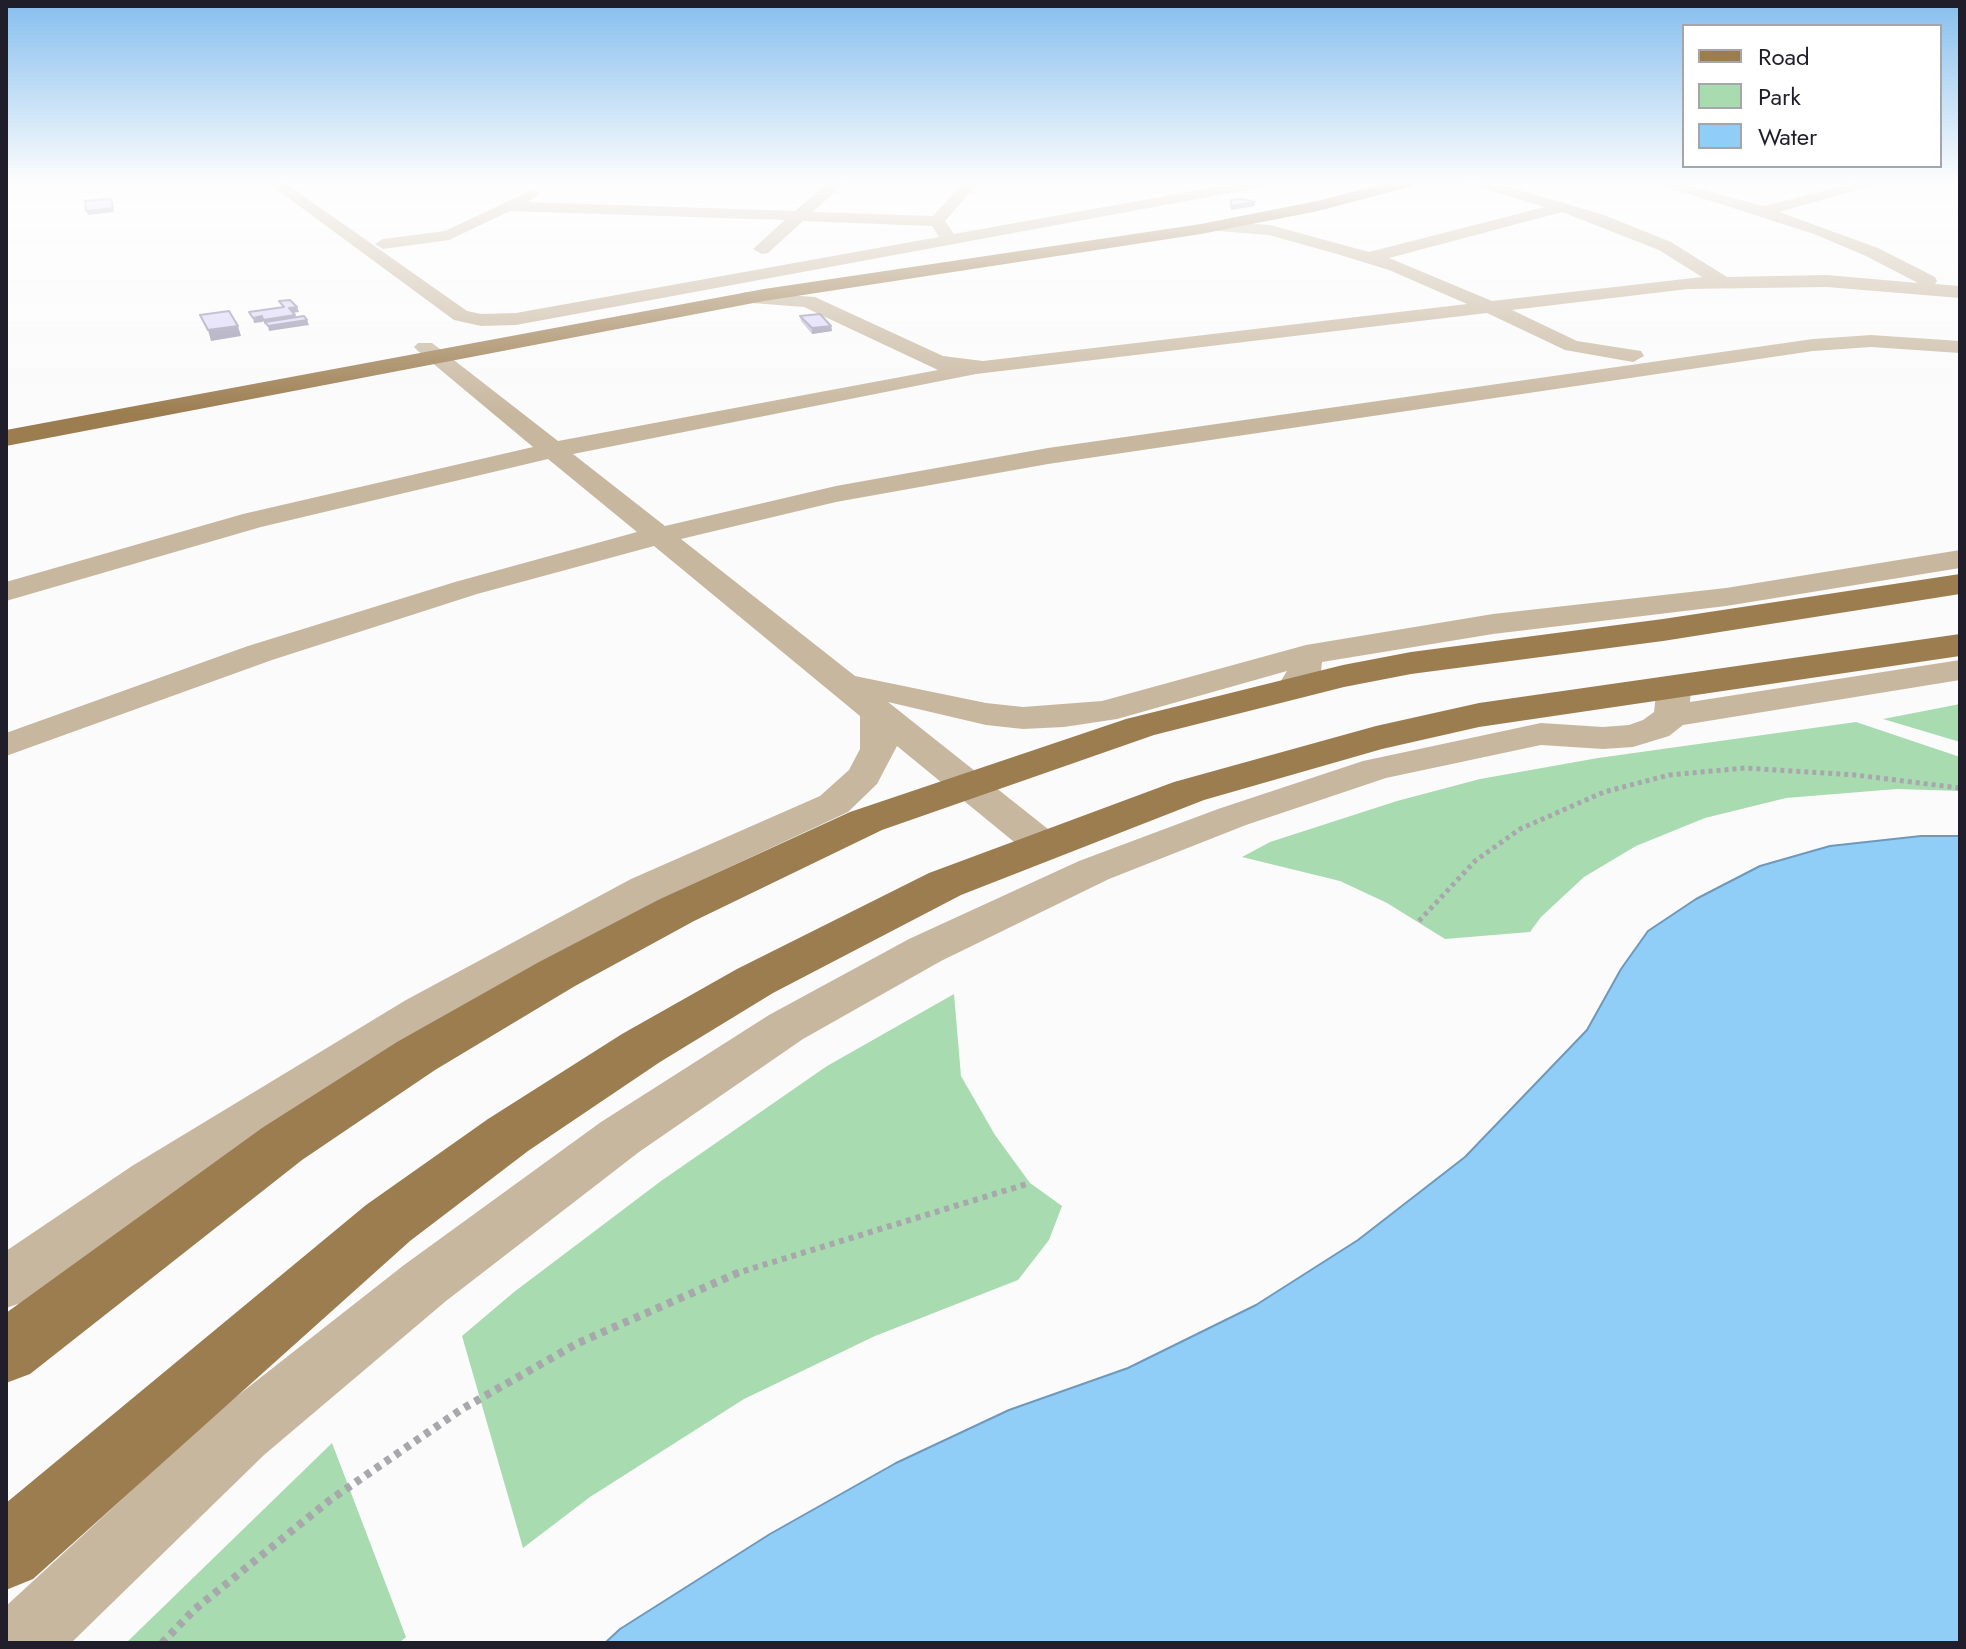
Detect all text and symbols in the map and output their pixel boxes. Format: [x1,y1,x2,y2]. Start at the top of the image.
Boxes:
legend [1682,24,1942,168]
text: Road [1758,39,1810,74]
text: Park [1758,79,1801,114]
text: Water [1758,119,1817,154]

